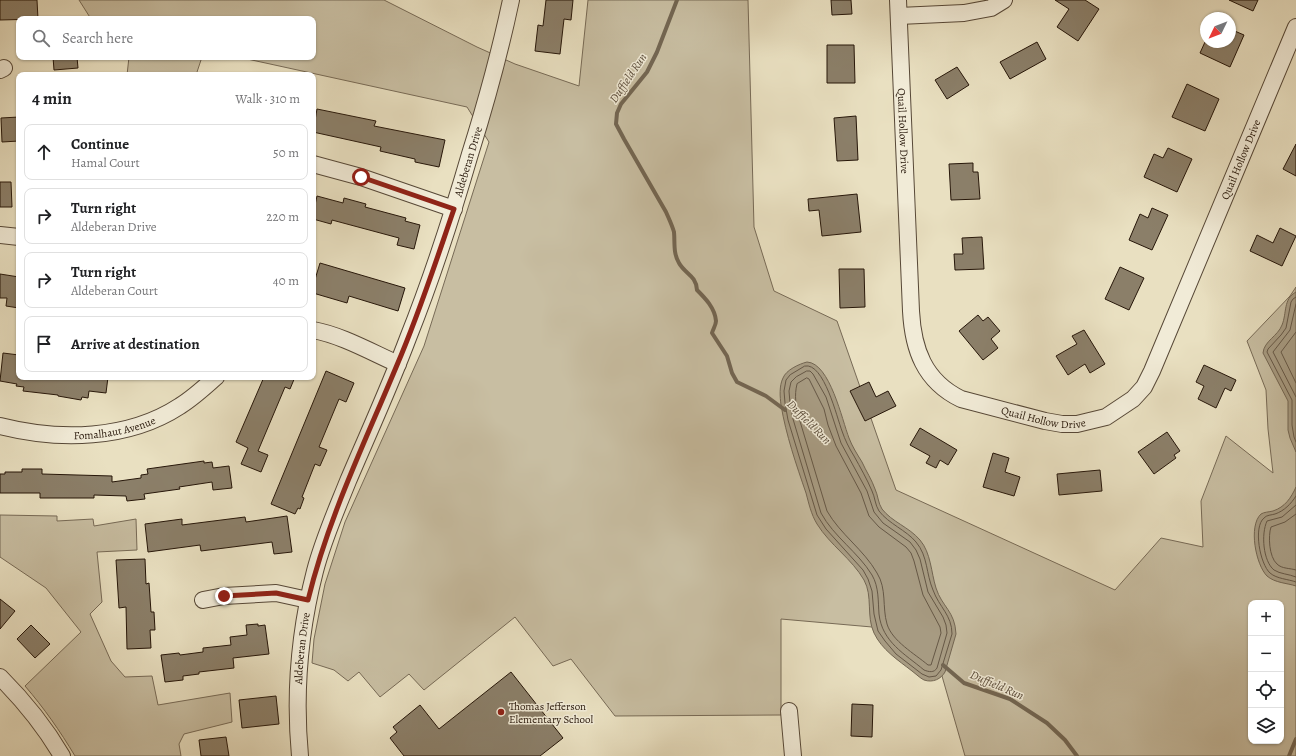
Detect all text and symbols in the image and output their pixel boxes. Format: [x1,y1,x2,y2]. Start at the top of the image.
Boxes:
north arrow [1200,12,1236,48]
search box [16,16,316,60]
icon: search [30,27,52,49]
text: Search here [62,28,133,48]
water label: Duffield Run [606,50,650,106]
text: 4 min [32,87,72,110]
street label: Quail Hollow Drive [894,88,912,174]
text: Walk · 310 m [235,90,300,107]
street label: Quail Hollow Drive [1218,117,1264,202]
street label: Aldeberan Drive [450,125,486,200]
text: Continue [71,134,129,154]
icon: ahead [33,141,55,163]
text: 50 m [273,144,299,161]
text: Hamal Court [71,154,140,171]
route start [352,168,370,186]
text: Turn right [71,198,136,218]
icon: right [33,205,55,227]
text: 220 m [266,208,299,225]
text: Aldeberan Drive [71,218,157,235]
text: Turn right [71,262,136,282]
icon: right [33,269,55,291]
text: 40 m [273,272,299,289]
text: Aldeberan Court [71,282,158,299]
icon: arrive [33,333,55,355]
text: Arrive at destination [71,334,200,354]
water label: Duffield Run [783,396,835,448]
street label: Quail Hollow Drive [1000,403,1087,432]
street label: Fomalhaut Avenue [74,413,158,443]
route end [215,587,233,605]
map controls [1248,600,1284,744]
button: + [1248,600,1284,636]
street label: Aldeberan Drive [291,611,314,686]
button: − [1248,636,1284,672]
water label: Duffield Run [968,667,1026,703]
button: locate [1248,672,1284,708]
place label: Thomas Jefferson Elementary School [509,699,594,727]
marker: Thomas Jefferson Elementary School [496,707,506,717]
button: layers [1248,708,1284,744]

